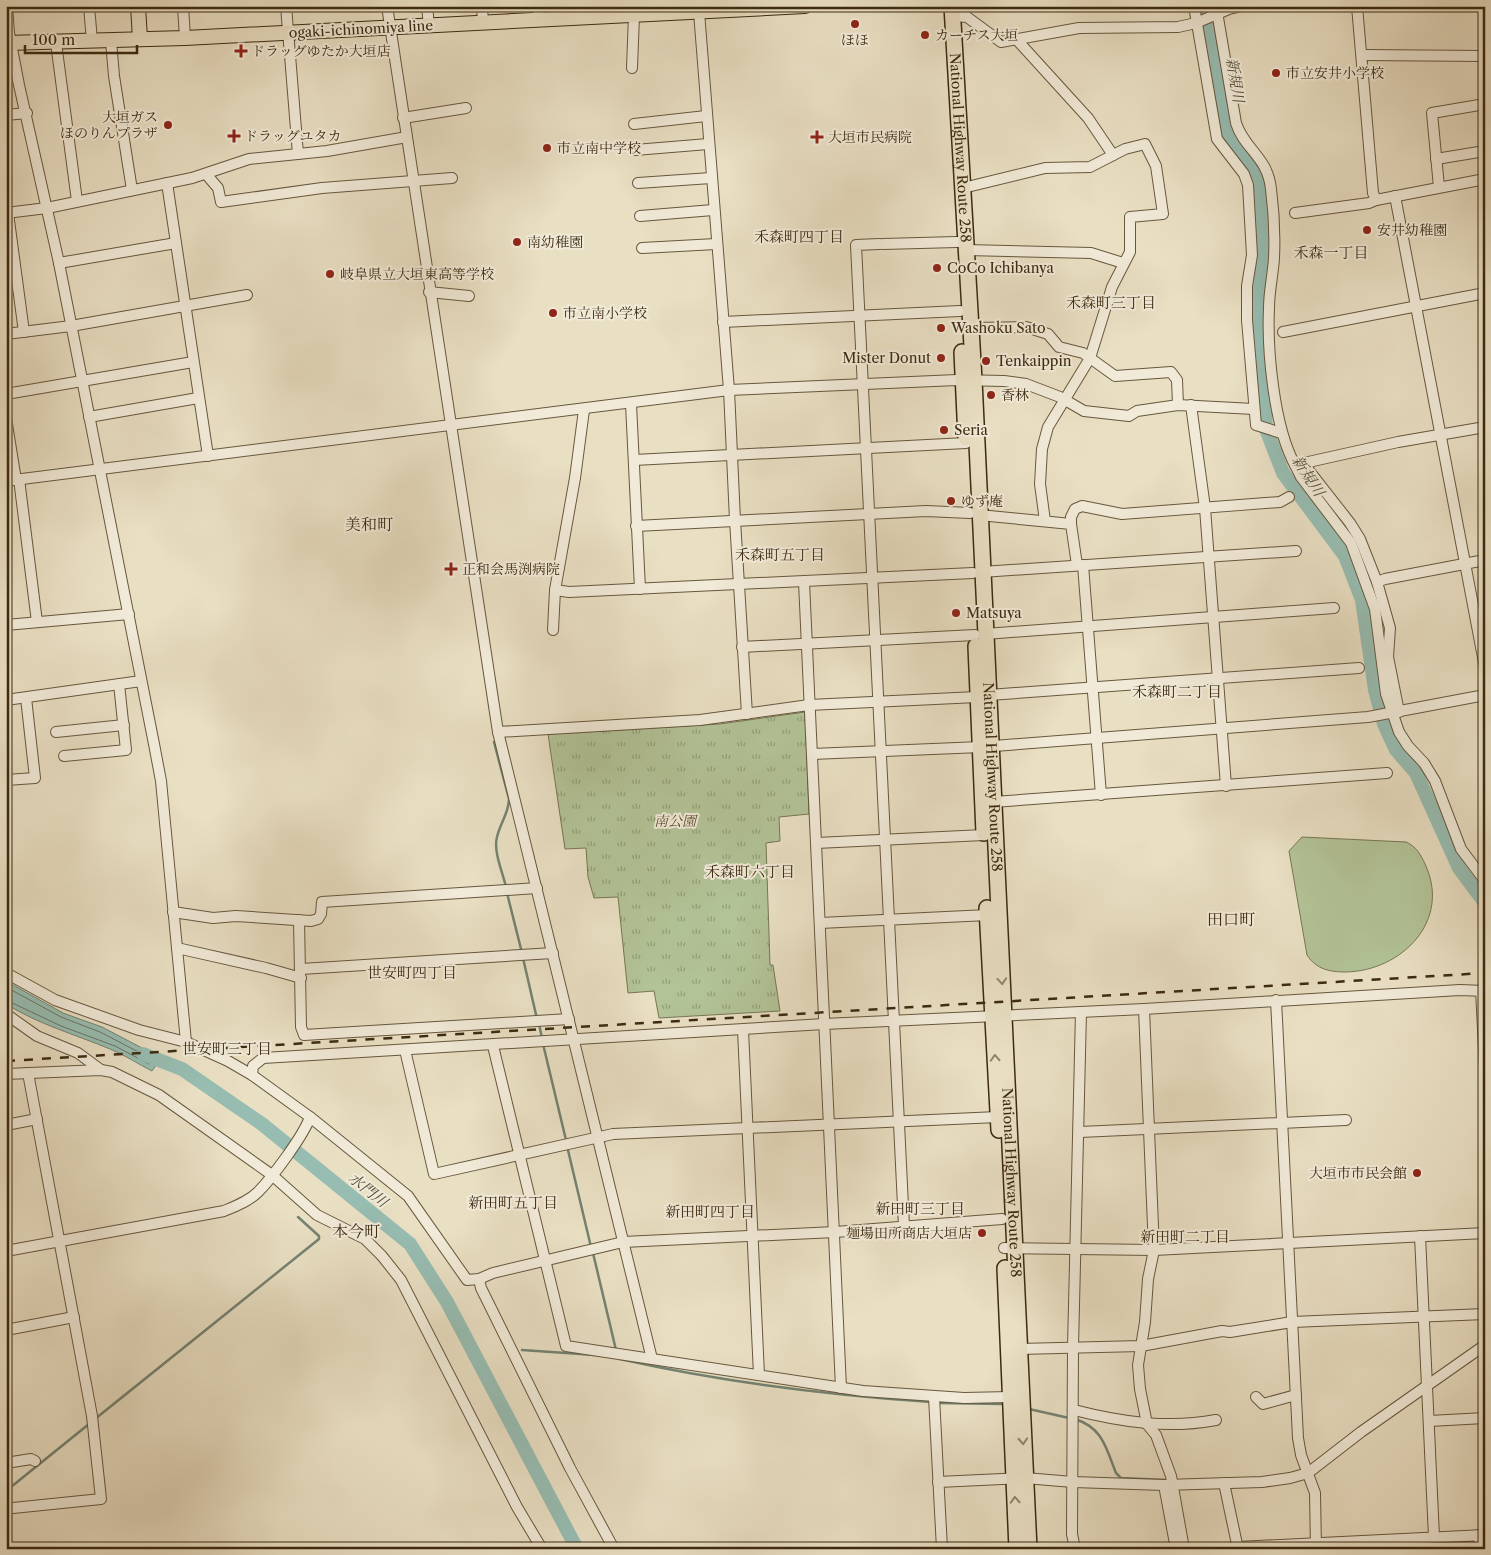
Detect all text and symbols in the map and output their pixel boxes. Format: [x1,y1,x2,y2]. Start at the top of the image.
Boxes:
street label: ogaki-ichinomiya line [288,16,434,42]
marker: ほほ [849,18,861,30]
scale bar [25,22,138,54]
place label: カーチス大垣 [935,26,1018,44]
marker: カーチス大垣 [919,29,931,41]
text: 100 m [32,30,75,49]
place label: ほほ [841,31,869,49]
place label: ドラッグゆたか大垣店 [251,42,391,60]
marker: ドラッグゆたか大垣店 [235,45,247,57]
street label: National Highway Route 258 [946,53,975,243]
water label: 新規川 [1223,56,1249,106]
place label: 市立安井小学校 [1286,64,1384,82]
marker: 市立安井小学校 [1270,67,1282,79]
place label: 大垣ガス ほのりんプラザ [60,108,158,142]
marker: 大垣ガス ほのりんプラザ [162,119,174,131]
place label: ドラッグユタカ [244,127,341,145]
place label: 大垣市民病院 [828,128,912,146]
marker: ドラッグユタカ [228,130,240,142]
marker: 大垣市民病院 [810,130,824,144]
place label: 市立南中学校 [557,139,641,157]
marker: 市立南中学校 [541,142,553,154]
place label: 安井幼稚園 [1377,221,1447,239]
marker: 安井幼稚園 [1361,224,1373,236]
district label: 禾森町四丁目 [754,227,844,246]
place label: 南幼稚園 [527,233,583,251]
marker: 南幼稚園 [511,236,523,248]
district label: 禾森一丁目 [1293,243,1369,262]
place label: CoCo Ichibanya [947,259,1054,277]
marker: CoCo Ichibanya [931,262,943,274]
place label: 岐阜県立大垣東高等学校 [340,265,494,283]
marker: 岐阜県立大垣東高等学校 [324,268,336,280]
district label: 禾森町三丁目 [1066,293,1156,312]
place label: 市立南小学校 [563,304,647,322]
marker: 市立南小学校 [547,307,559,319]
place label: Washoku Sato [950,319,1046,337]
marker: Washoku Sato [935,322,947,334]
place label: Mister Donut [842,349,931,367]
marker: Mister Donut [935,352,947,364]
place label: Tenkaippin [996,352,1072,370]
marker: Tenkaippin [980,355,992,367]
place label: 香林 [1001,386,1029,404]
marker: 香林 [985,389,997,401]
place label: Seria [954,421,988,439]
marker: Seria [938,424,950,436]
water label: 新規川 [1288,452,1330,501]
place label: ゆず庵 [961,492,1003,510]
marker: ゆず庵 [945,495,957,507]
district label: 美和町 [345,514,393,534]
district label: 禾森町五丁目 [735,545,825,564]
place label: 正和会馬渕病院 [462,560,560,578]
marker: 正和会馬渕病院 [444,562,458,576]
place label: Matsuya [966,604,1022,622]
marker: Matsuya [950,607,962,619]
street label: National Highway Route 258 [979,682,1006,872]
district label: 禾森町二丁目 [1132,682,1222,701]
park label: 南公園 [654,812,698,830]
district label: 禾森町六丁目 [705,862,795,881]
district label: 田口町 [1207,909,1255,929]
district label: 世安町四丁目 [367,963,457,982]
one-way arrow [997,977,1008,985]
district label: 世安町三丁目 [182,1039,272,1058]
one-way arrow [989,1054,1000,1062]
street label: National Highway Route 258 [998,1087,1025,1278]
place label: 大垣市市民会館 [1309,1164,1407,1182]
marker: 大垣市市民会館 [1411,1167,1423,1179]
water label: 水門川 [345,1168,393,1212]
district label: 新田町五丁目 [468,1193,558,1212]
district label: 新田町三丁目 [875,1199,965,1218]
district label: 新田町四丁目 [665,1202,755,1221]
district label: 本今町 [332,1221,380,1241]
place label: 麺場田所商店大垣店 [846,1224,972,1242]
marker: 麺場田所商店大垣店 [976,1227,988,1239]
district label: 新田町二丁目 [1140,1227,1230,1246]
one-way arrow [1018,1437,1029,1445]
one-way arrow [1010,1496,1020,1504]

